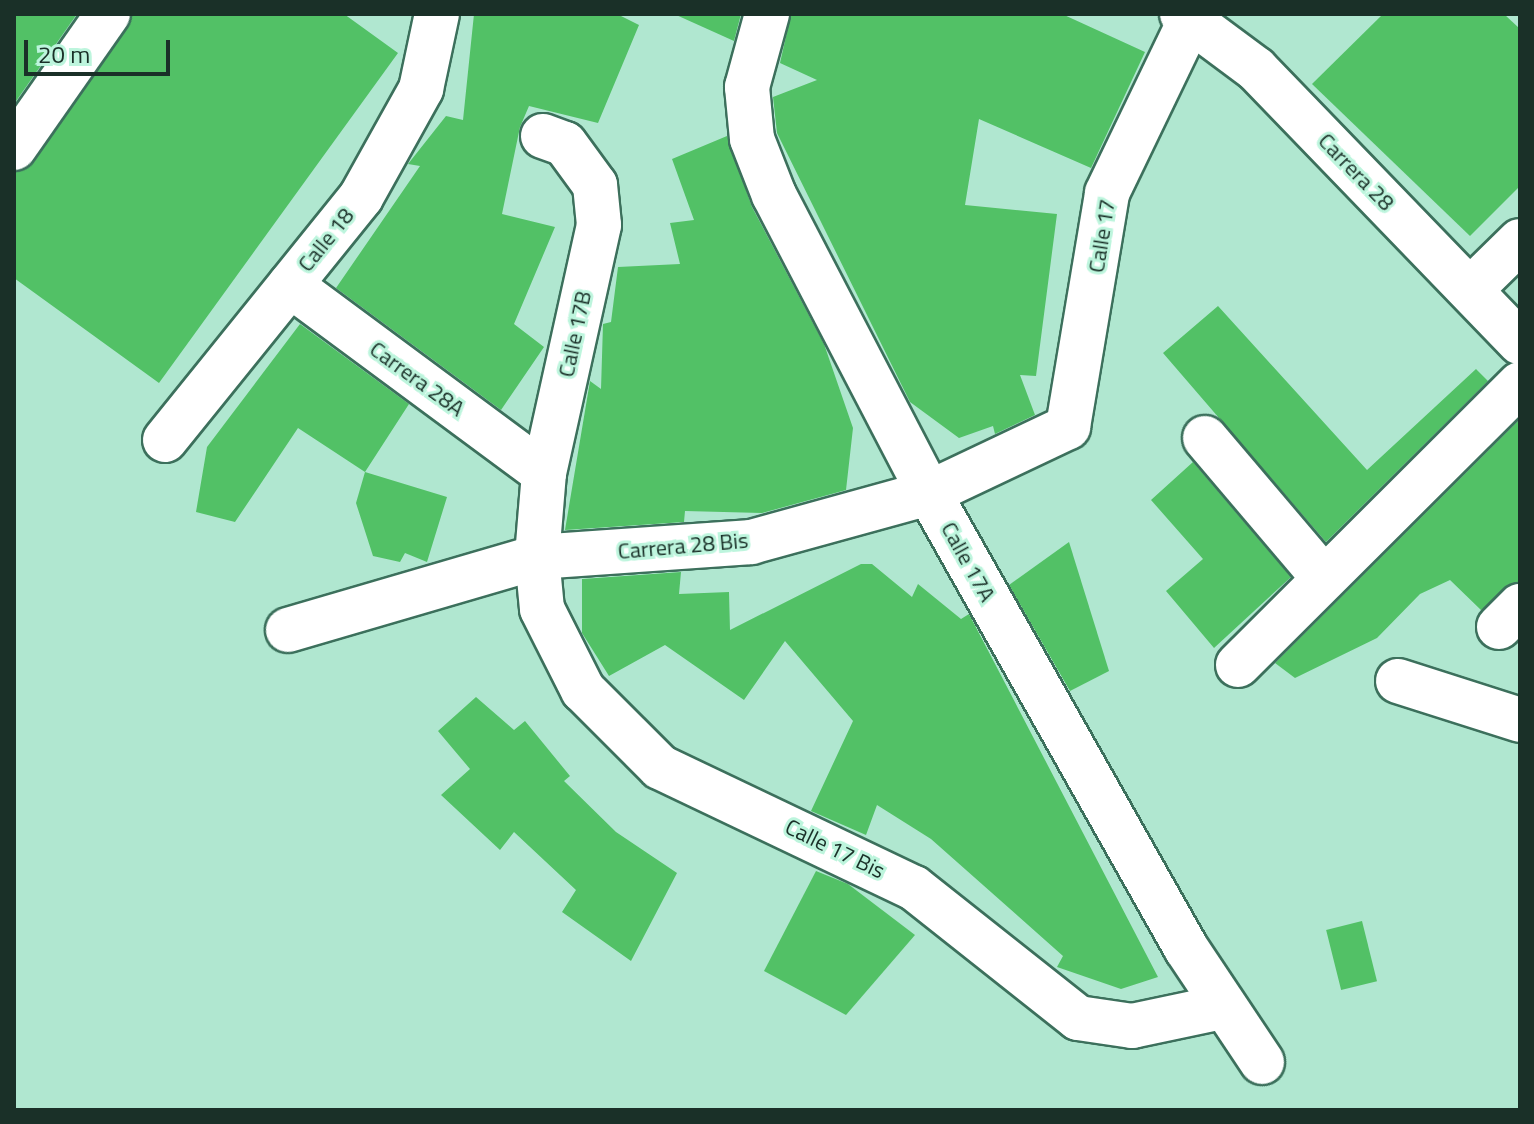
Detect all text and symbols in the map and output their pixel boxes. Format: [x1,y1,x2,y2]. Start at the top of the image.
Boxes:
scale bar [28,24,174,74]
text: 20 m [38,36,90,72]
street label: Carrera 28 [1313,128,1399,216]
street label: Calle 17 [1083,198,1121,274]
street label: Calle 18 [293,203,359,277]
street label: Calle 17B [553,289,597,379]
street label: Carrera 28A [365,336,469,422]
street label: Calle 17A [935,518,1001,606]
street label: Carrera 28 Bis [617,527,749,565]
street label: Calle 17 Bis [781,814,889,884]

